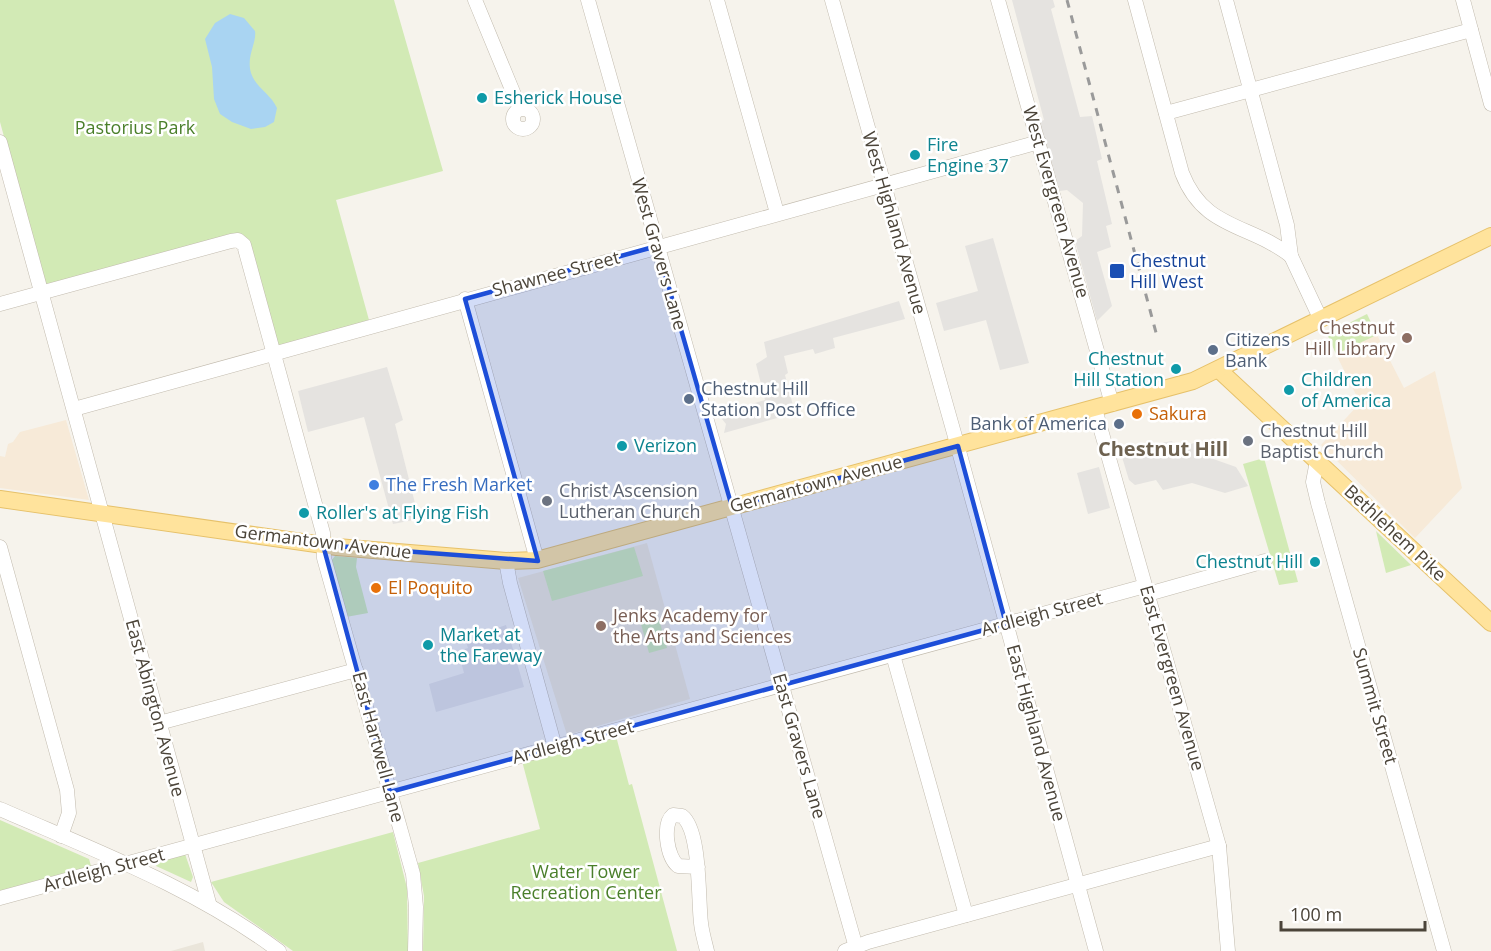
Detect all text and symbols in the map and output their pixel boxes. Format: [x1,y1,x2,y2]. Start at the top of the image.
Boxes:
place label: Esherick House [494,85,622,109]
marker: Esherick House [475,91,489,105]
street label: West Evergreen Avenue [1018,103,1096,300]
park label: Pastorius Park [75,115,196,139]
street label: West Highland Avenue [857,129,933,317]
place label: Fire Engine 37 [927,132,1009,177]
marker: Fire Engine 37 [908,148,922,162]
street label: West Gravers Lane [627,175,693,333]
street label: Shawnee Street [489,244,622,302]
place label: Chestnut Hill West [1130,248,1206,293]
marker: Chestnut Hill West [1108,262,1126,280]
place label: Chestnut Hill Library [1305,315,1396,360]
place label: Citizens Bank [1225,327,1290,372]
marker: Chestnut Hill Library [1400,331,1414,345]
marker: Citizens Bank [1206,343,1220,357]
place label: Chestnut Hill Station [1073,346,1164,391]
marker: Chestnut Hill Station [1169,362,1183,376]
place label: Children of America [1301,367,1391,412]
place label: Chestnut Hill Station Post Office [701,376,856,421]
marker: Children of America [1282,383,1296,397]
marker: Chestnut Hill Station Post Office [682,392,696,406]
place label: Sakura [1149,401,1207,425]
marker: Sakura [1130,407,1144,421]
place label: Bank of America [970,411,1107,435]
marker: Bank of America [1112,417,1126,431]
place label: Chestnut Hill Baptist Church [1260,418,1384,463]
place label: Verizon [634,433,697,457]
marker: Chestnut Hill Baptist Church [1241,434,1255,448]
district label: Chestnut Hill [1098,435,1228,462]
marker: Verizon [615,439,629,453]
street label: Germantown Avenue [727,448,905,518]
place label: The Fresh Market [386,472,532,496]
marker: The Fresh Market [367,478,381,492]
place label: Christ Ascension Lutheran Church [559,478,701,523]
street label: Bethlehem Pike [1339,479,1452,586]
marker: Christ Ascension Lutheran Church [540,494,554,508]
place label: Roller's at Flying Fish [316,500,489,524]
marker: Roller's at Flying Fish [297,506,311,520]
street label: Germantown Avenue [233,518,413,564]
place label: Chestnut Hill [1195,549,1303,573]
marker: Chestnut Hill [1308,555,1322,569]
place label: El Poquito [388,575,473,599]
marker: El Poquito [369,581,383,595]
street label: East Evergreen Avenue [1135,582,1211,773]
street label: Ardleigh Street [978,585,1105,641]
place label: Jenks Academy for the Arts and Sciences [611,603,792,648]
street label: East Abington Avenue [121,616,191,799]
marker: Jenks Academy for the Arts and Sciences [594,619,608,633]
place label: Market at the Fareway [440,622,543,667]
marker: Market at the Fareway [421,638,435,652]
street label: East Highland Avenue [1002,642,1072,824]
street label: Summit Street [1348,645,1404,767]
street label: East Hartwell Lane [347,669,411,825]
street label: East Gravers Lane [768,670,832,821]
street label: Ardleigh Street [509,713,636,769]
street label: Ardleigh Street [40,841,167,897]
park label: Water Tower Recreation Center [510,859,662,904]
scale bar [1281,894,1425,932]
text: 100 m [1290,902,1342,926]

